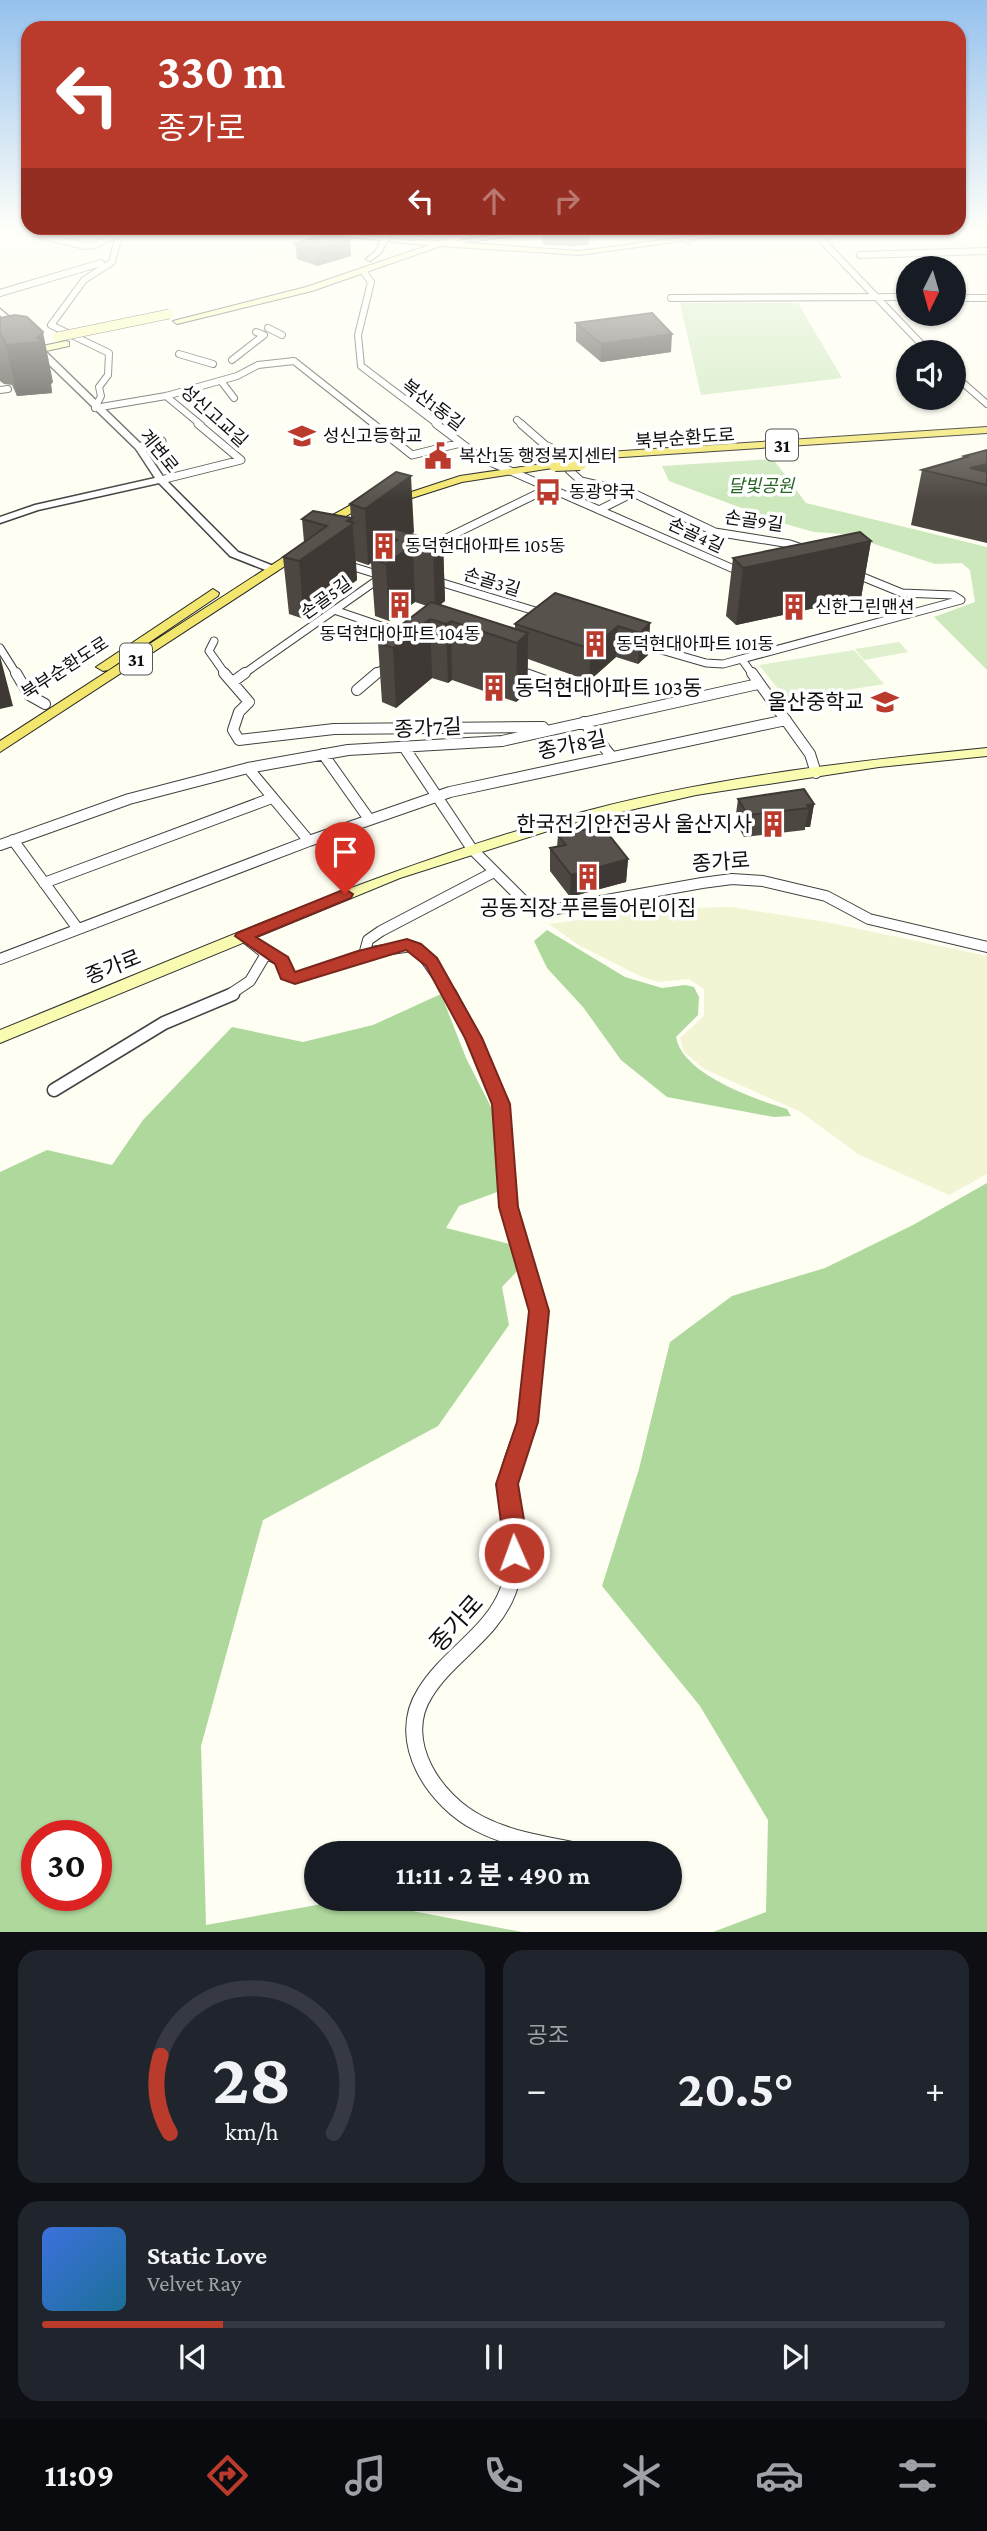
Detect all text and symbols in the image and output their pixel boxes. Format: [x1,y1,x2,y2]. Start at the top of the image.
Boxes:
text: 330 m [157,44,285,99]
icon: left [42,49,133,140]
text: 종가로 [157,110,245,146]
icon: left [402,182,440,220]
icon: ahead [475,182,513,220]
icon: right [548,182,586,220]
north arrow [896,256,966,326]
map controls [896,256,966,410]
button: sound [896,340,966,410]
street label: 복산1동길 [398,375,468,435]
street label: 성신고교길 [177,381,251,451]
school or university icon: 성신고등학교 [287,421,317,451]
street label: 계변로 [136,425,182,477]
street label: 북부순환도로 [635,425,735,451]
place label: 성신고등학교 [323,426,422,446]
road number: 31 [766,430,798,460]
public building icon: 복산1동 행정복지센터 [423,441,453,471]
place label: 복산1동 행정복지센터 [459,446,617,466]
park label: 달빛공원 [728,476,796,496]
bus stop icon: 동광약국 [533,477,563,507]
place label: 동광약국 [569,482,635,502]
street label: 손골9길 [723,507,785,535]
street label: 손골4길 [665,513,727,557]
building icon: 동덕현대아파트 105동 [369,531,399,561]
place label: 동덕현대아파트 105동 [405,536,566,556]
street label: 손골3길 [461,564,523,600]
street label: 손골5길 [297,573,355,623]
building icon: 동덕현대아파트 104동 [385,590,415,620]
building icon: 신한그린맨션 [779,592,809,622]
place label: 신한그린맨션 [815,597,914,617]
place label: 동덕현대아파트 104동 [319,624,481,644]
building icon: 동덕현대아파트 101동 [580,629,610,659]
street label: 북부순환도로 [18,633,112,703]
place label: 동덕현대아파트 101동 [616,634,774,654]
road number: 31 [120,644,152,674]
building icon: 동덕현대아파트 103동 [479,673,509,703]
place label: 동덕현대아파트 103동 [515,676,702,700]
school or university icon: 울산중학교 [870,687,900,717]
place label: 울산중학교 [767,690,864,714]
street label: 종가7길 [394,714,462,742]
street label: 종가8길 [536,726,608,764]
building icon: 한국전기안전공사 울산지사 [758,809,788,839]
place label: 한국전기안전공사 울산지사 [516,812,752,836]
pin [315,822,375,894]
icon: arrive [326,833,364,871]
street label: 종가로 [691,848,751,876]
building icon: 공동직장 푸른들어린이집 [573,862,603,892]
place label: 공동직장 푸른들어린이집 [480,896,696,920]
street label: 종가로 [82,945,144,989]
position arrow [477,1516,551,1590]
street label: 종가로 [424,1589,488,1657]
speed limit sign: 30 [21,1820,112,1911]
text: 11:11 · 2 분 · 490 m [396,1861,590,1890]
text: 공조 [527,2022,569,2048]
text: 28 [212,2038,291,2119]
text: 20.5° [678,2059,794,2117]
text: − [527,2068,547,2110]
text: + [925,2068,945,2110]
text: km/h [224,2117,278,2144]
text: Static Love [147,2241,267,2270]
text: Velvet Ray [147,2270,241,2296]
icon: previous [174,2338,212,2376]
icon: pause [475,2338,513,2376]
icon: next [776,2338,814,2376]
icon: directions [203,2451,252,2500]
icon: music [341,2451,390,2500]
icon: phone [479,2451,528,2500]
icon: climate [617,2451,666,2500]
icon: car [755,2451,804,2500]
icon: filters [893,2451,942,2500]
text: 11:09 [45,2457,114,2493]

